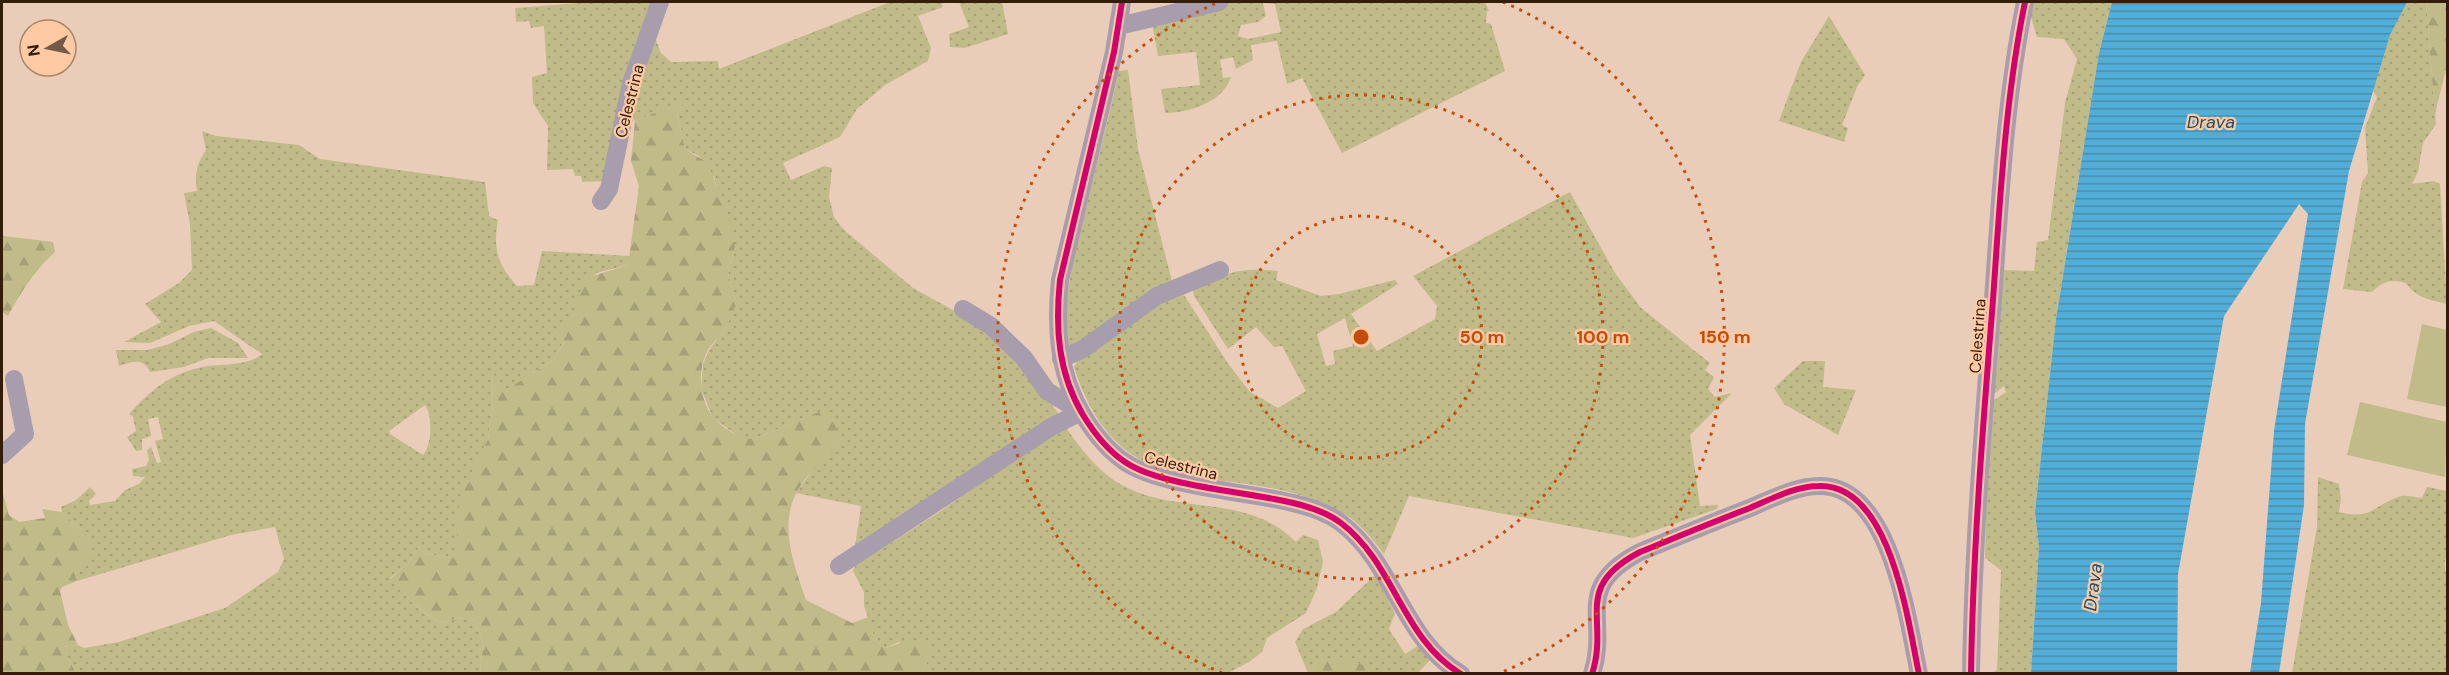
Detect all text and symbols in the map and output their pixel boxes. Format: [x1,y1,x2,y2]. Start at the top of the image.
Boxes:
north arrow [18,18,78,78]
text: N [22,43,45,58]
street label: Celestrina [610,62,649,140]
water label: Drava [2187,110,2235,134]
street label: Celestrina [1964,298,1991,374]
text: 50 m [1459,325,1505,349]
text: 100 m [1576,325,1630,349]
text: 150 m [1699,325,1751,349]
centre of rings [1351,327,1371,347]
street label: Celestrina [1142,446,1220,485]
water label: Drava [2078,562,2108,612]

